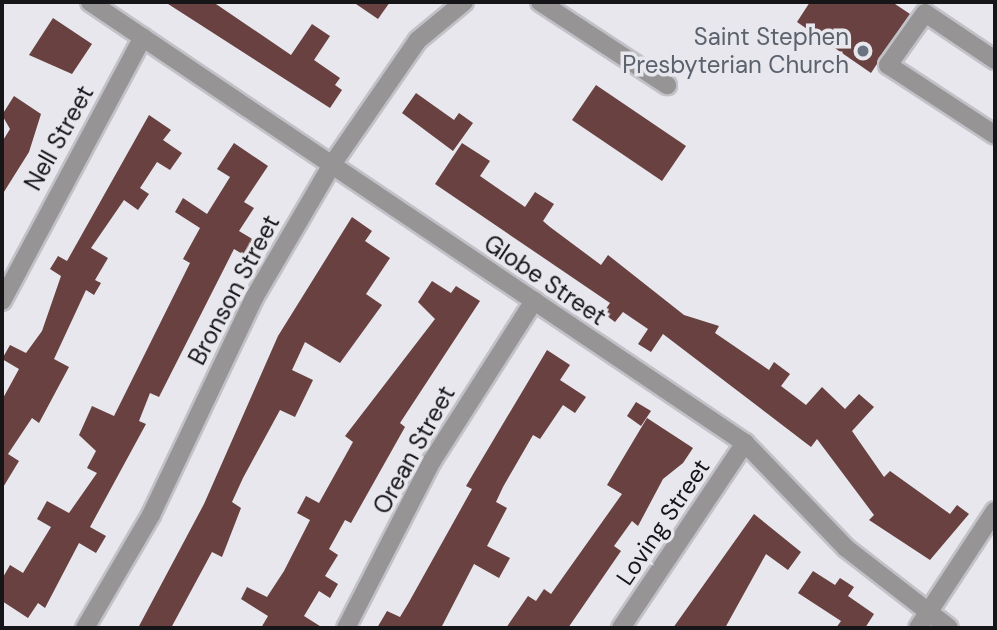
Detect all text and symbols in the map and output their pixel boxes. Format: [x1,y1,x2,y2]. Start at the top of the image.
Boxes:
place label: Saint Stephen Presbyterian Church [622,23,849,79]
marker: Saint Stephen Presbyterian Church [855,43,871,59]
street label: Nell Street [18,81,100,195]
street label: Bronson Street [182,210,286,370]
street label: Globe Street [479,229,611,331]
street label: Orean Street [367,381,461,519]
street label: Loving Street [610,454,716,590]

